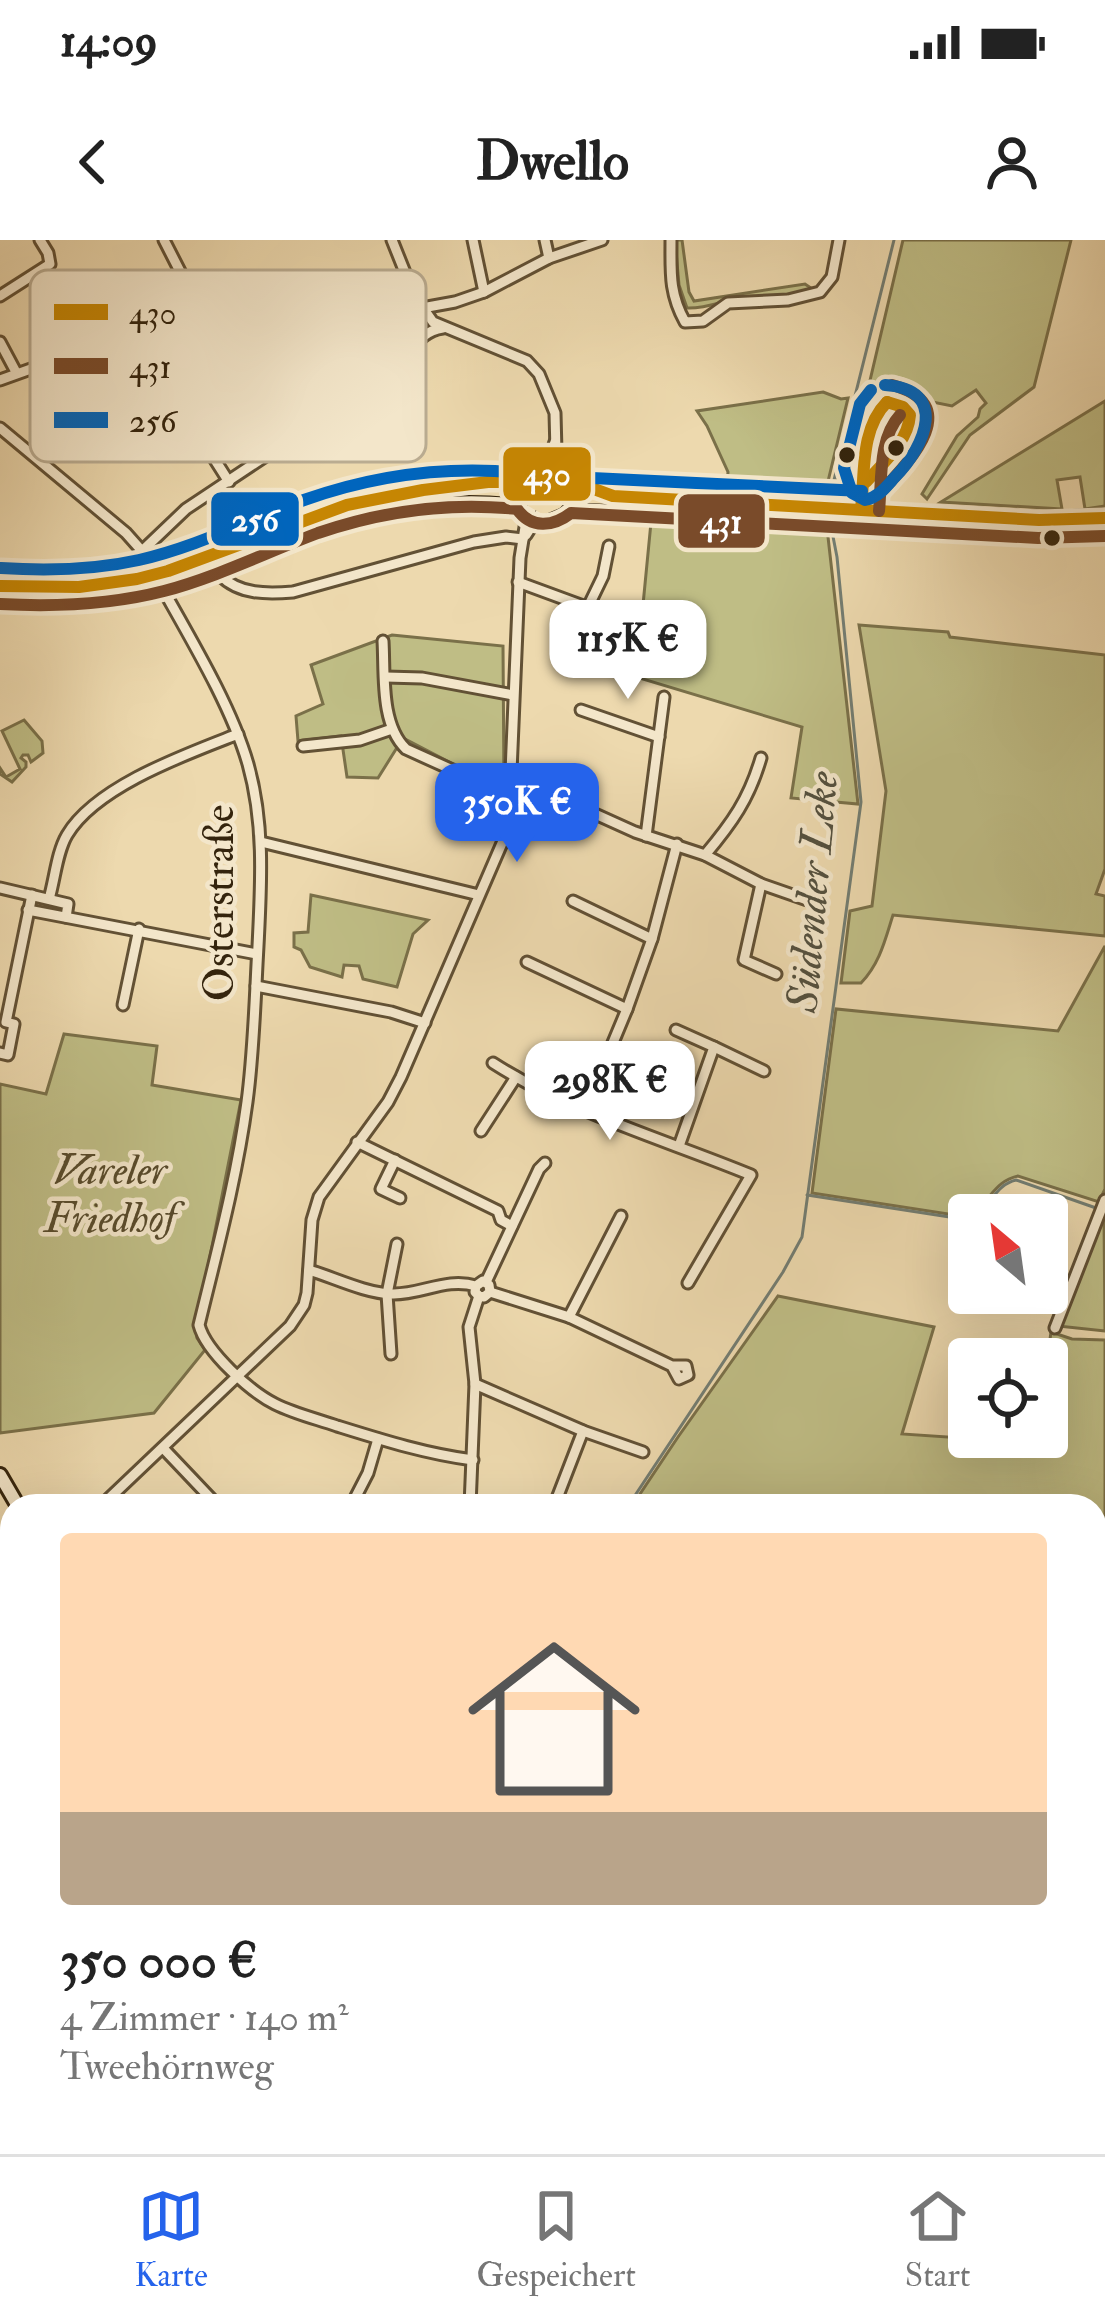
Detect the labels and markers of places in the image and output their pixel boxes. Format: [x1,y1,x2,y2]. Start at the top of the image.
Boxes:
unlabelled marker [885,437,907,459]
unlabelled marker [836,444,858,466]
unlabelled marker [1041,527,1063,549]
pin: 115K € [530,600,726,702]
pin: 350K € [419,763,615,865]
pin: 298K € [512,1041,708,1143]

